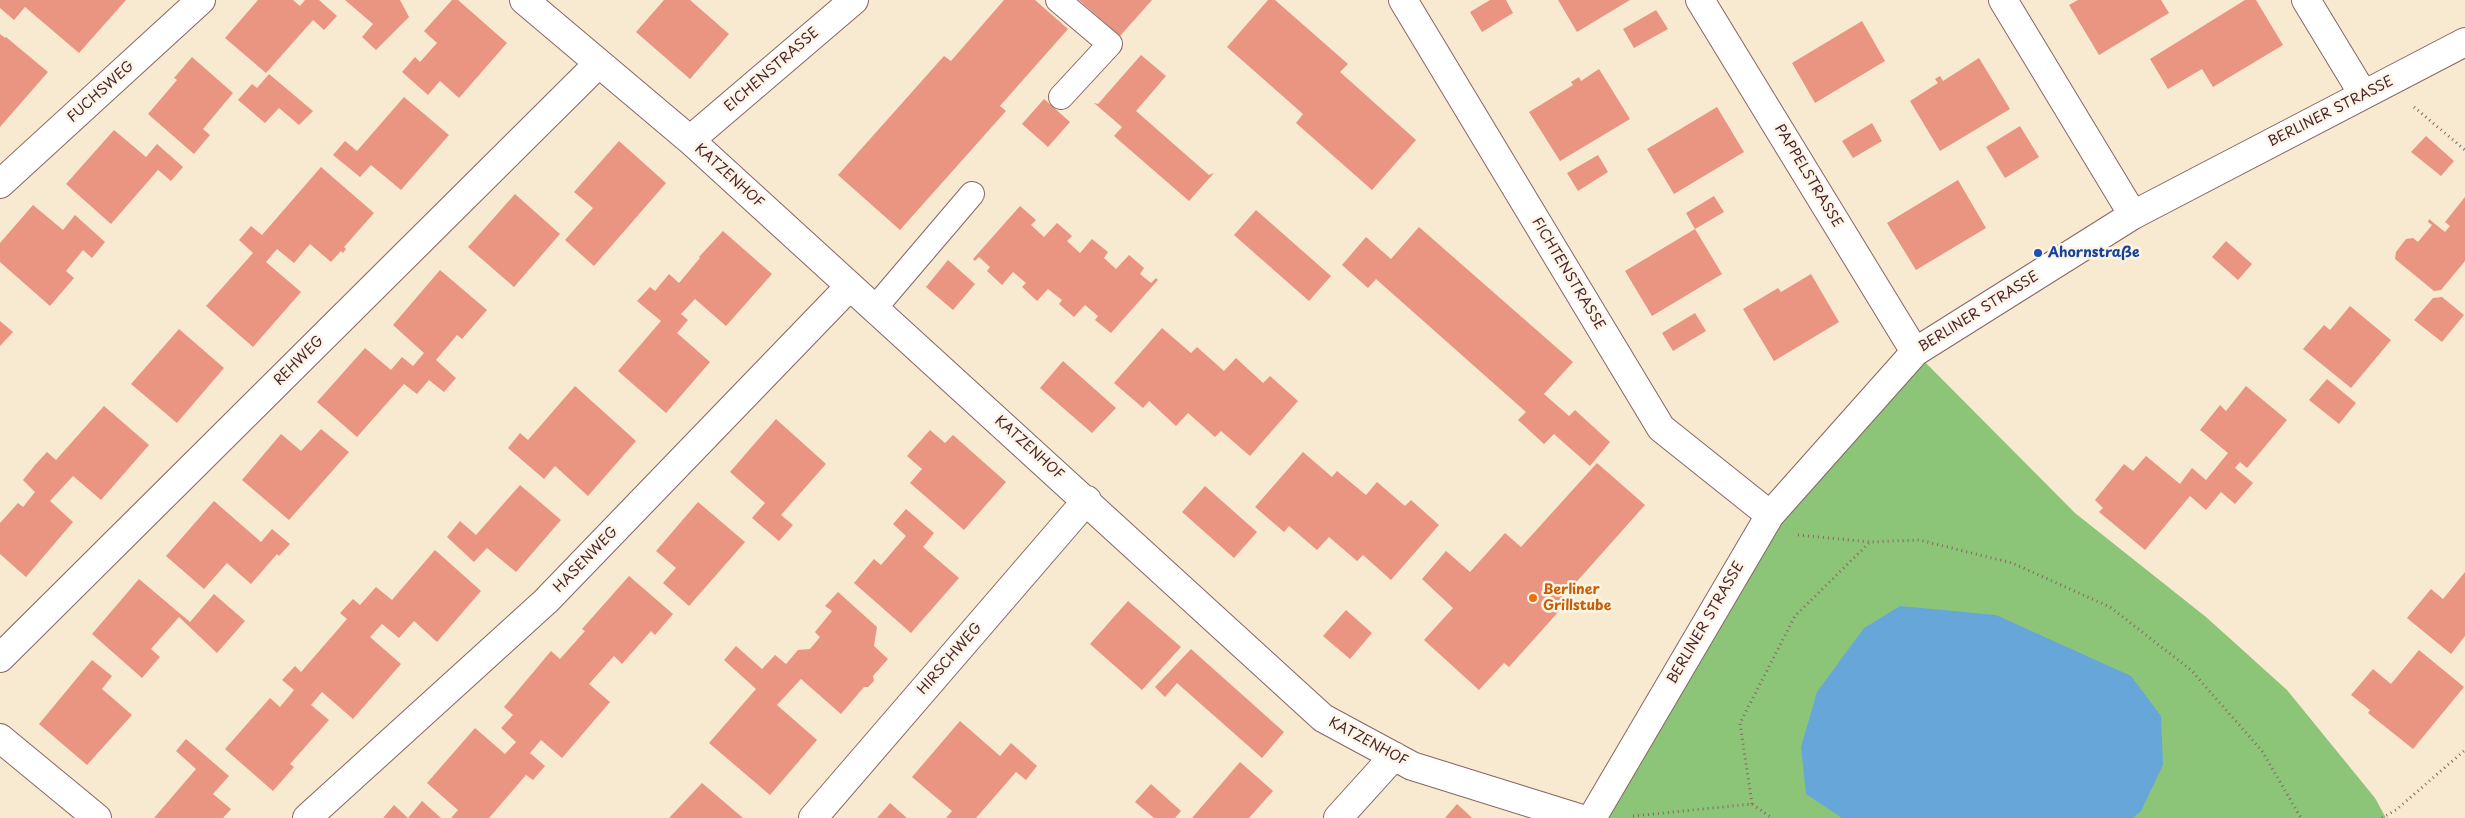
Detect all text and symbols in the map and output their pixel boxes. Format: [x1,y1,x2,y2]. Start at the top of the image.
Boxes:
street label: EICHENSTRASSE [721,24,823,116]
street label: FUCHSWEG [64,58,138,126]
street label: BERLINER STRASSE [2266,73,2396,151]
street label: PAPPELSTRASSE [1771,121,1845,231]
street label: KATZENHOF [691,141,767,211]
street label: FICHTENSTRASSE [1528,215,1608,333]
place label: Ahornstraße [2048,245,2140,261]
marker: Ahornstraße [2032,247,2044,259]
street label: BERLINER STRASSE [1916,268,2042,356]
street label: REHWEG [271,333,327,389]
street label: KATZENHOF [991,413,1067,483]
street label: HASENWEG [551,524,621,596]
street label: BERLINER STRASSE [1664,559,1748,687]
place label: Berliner Grillstube [1543,582,1611,614]
marker: Berliner Grillstube [1527,592,1539,604]
street label: HIRSCHWEG [914,620,986,698]
street label: KATZENHOF [1326,714,1410,770]

